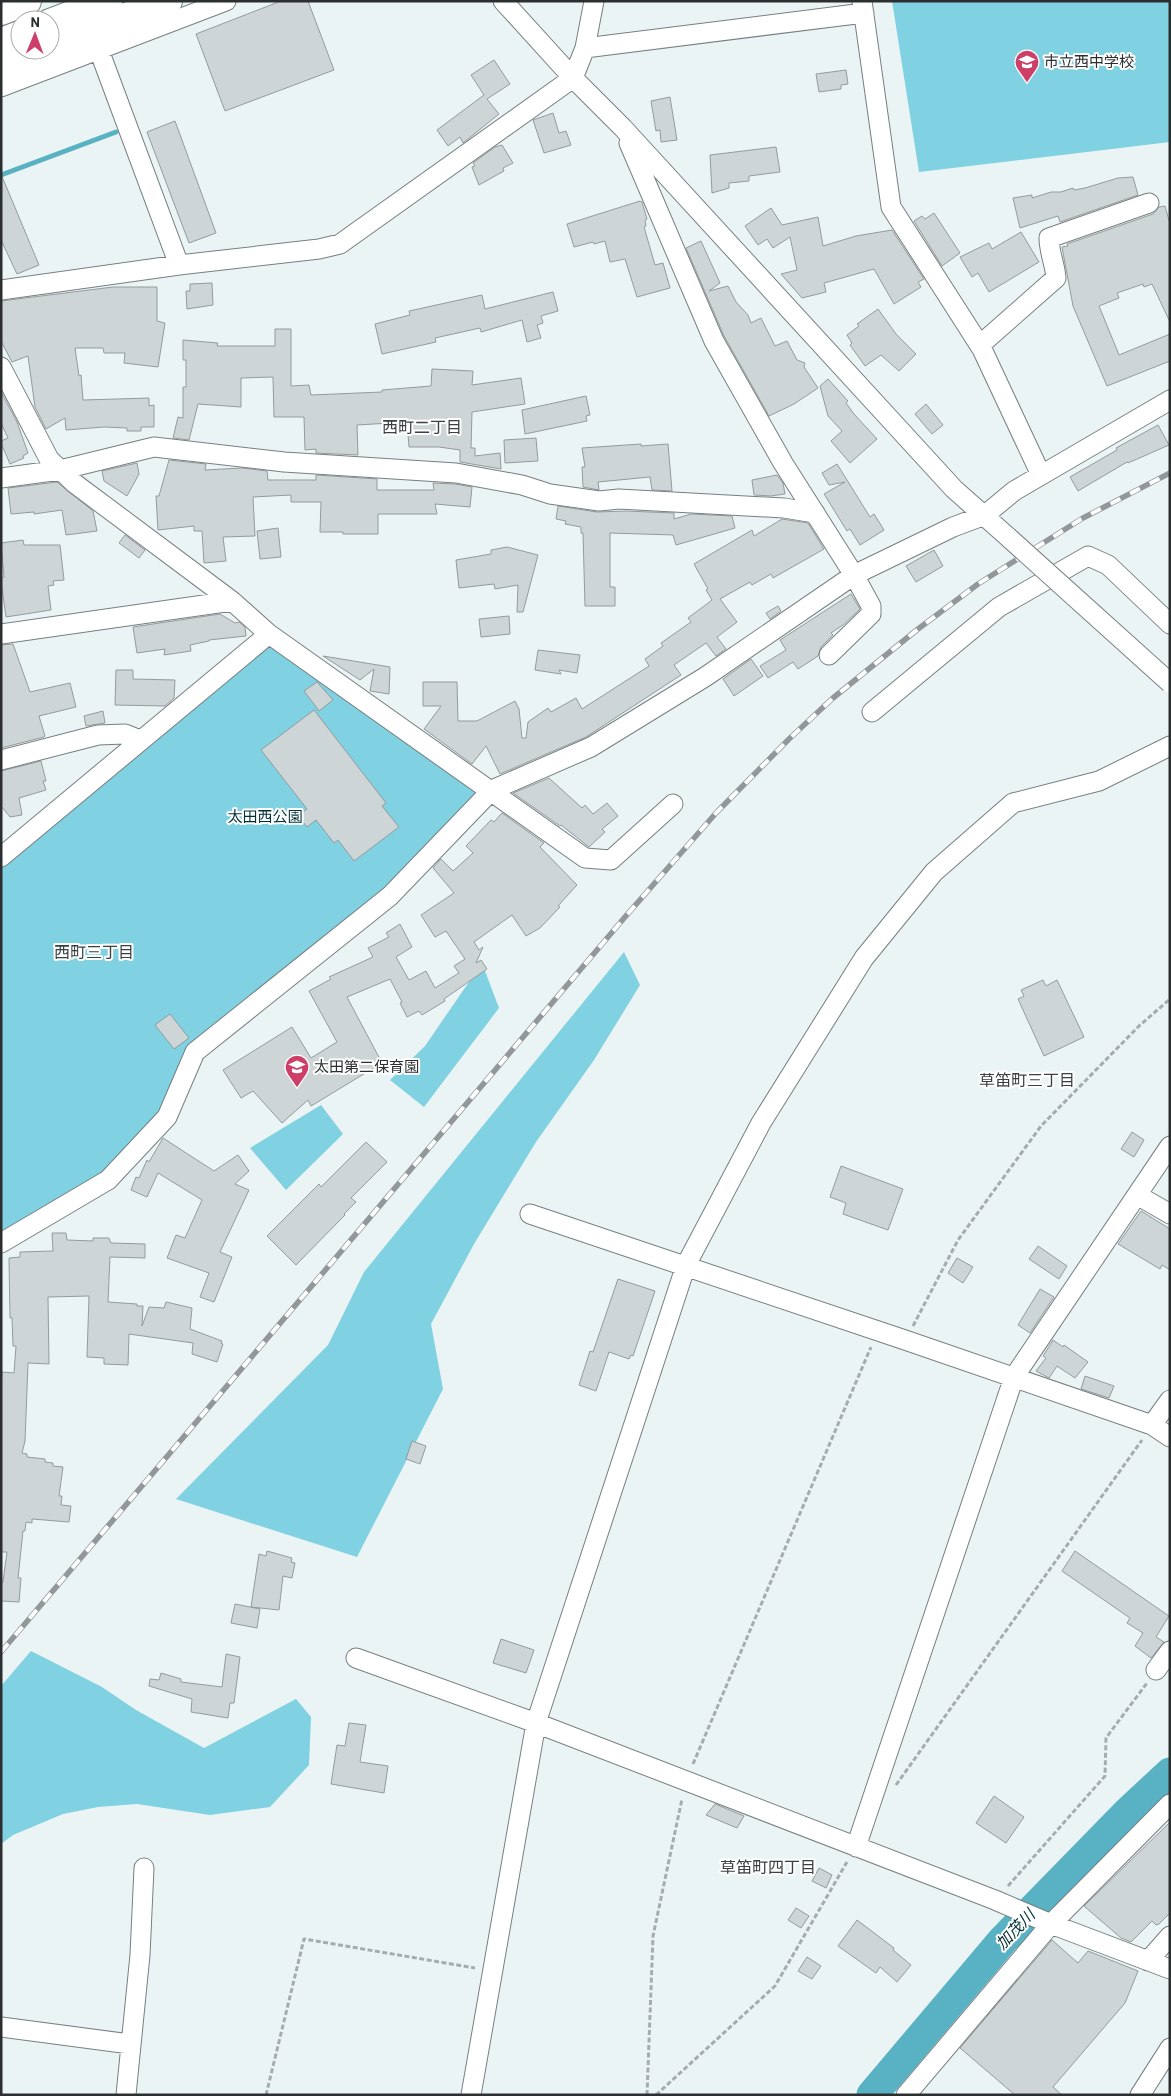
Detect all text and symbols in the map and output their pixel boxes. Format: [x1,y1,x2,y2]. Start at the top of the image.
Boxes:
north arrow [10,10,60,60]
text: N [30,13,40,30]
school or university icon: 市立西中学校 [1014,49,1040,83]
place label: 市立西中学校 [1044,52,1134,70]
district label: 西町二丁目 [382,417,462,436]
park label: 太田西公園 [227,807,303,825]
district label: 西町三丁目 [54,942,134,961]
school or university icon: 太田第二保育園 [284,1054,310,1088]
place label: 太田第二保育園 [314,1057,419,1075]
district label: 草笛町三丁目 [979,1070,1075,1089]
district label: 草笛町四丁目 [720,1857,816,1876]
water label: 加茂川 [991,1903,1040,1953]

